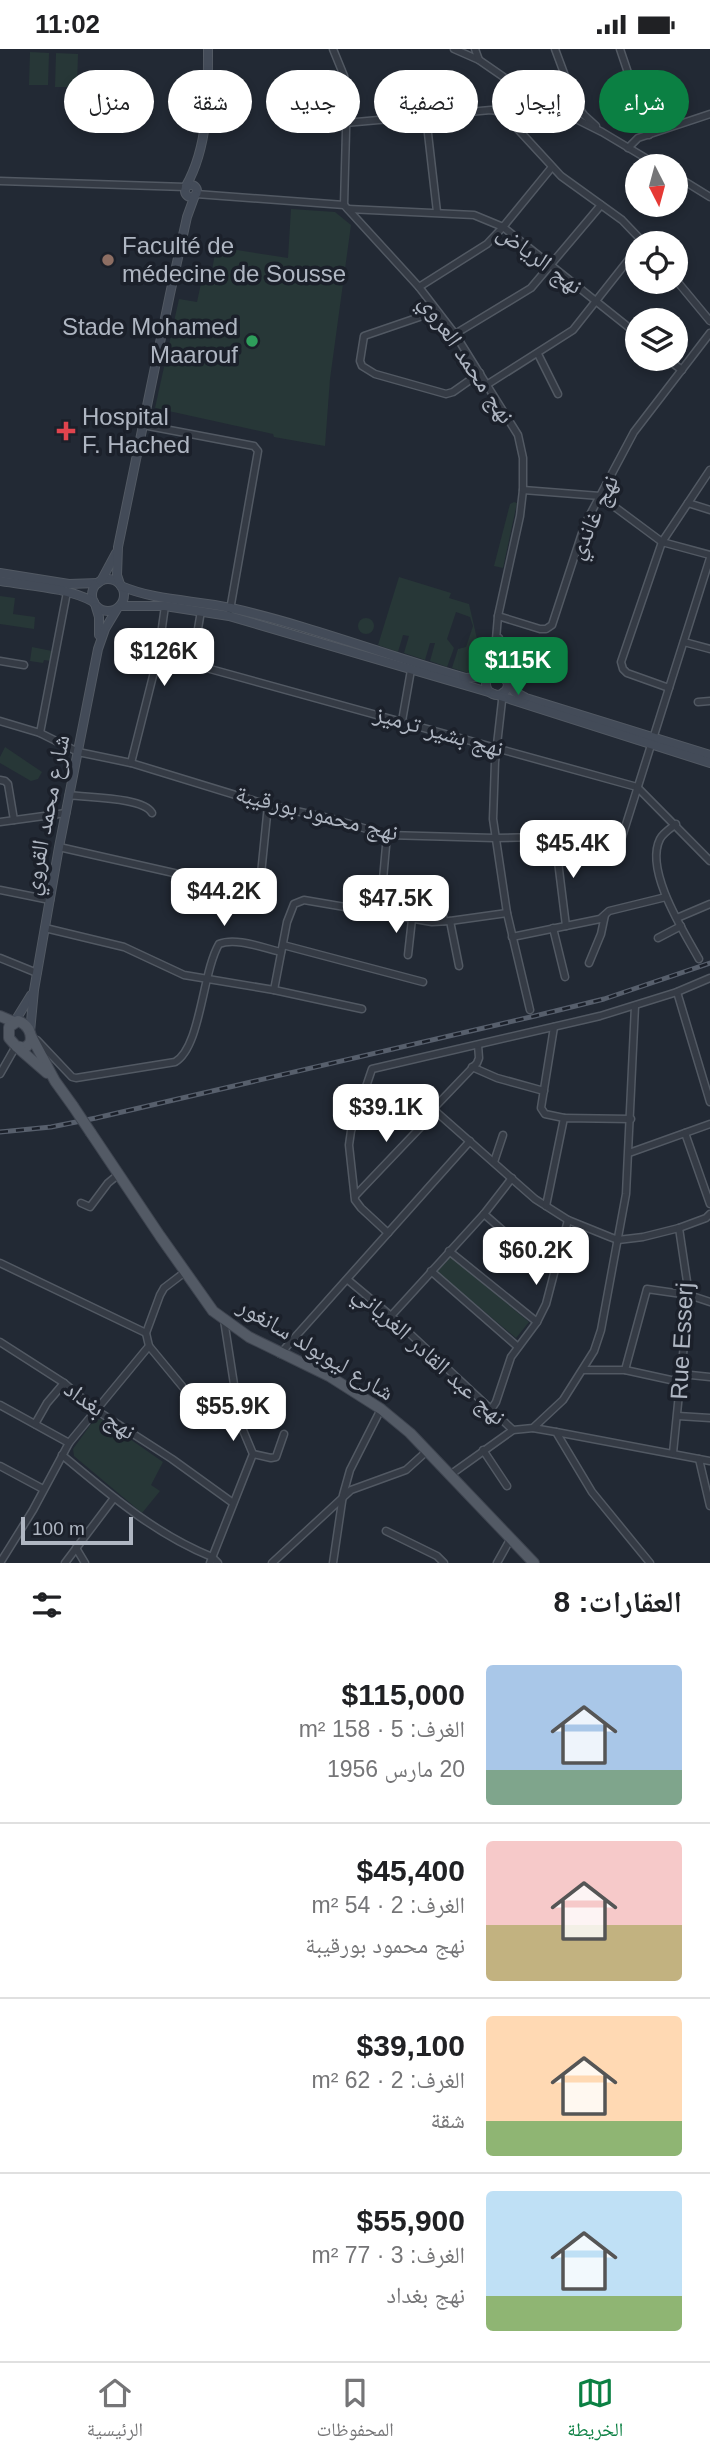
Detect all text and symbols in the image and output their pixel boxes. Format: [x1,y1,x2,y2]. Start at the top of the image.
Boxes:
text: 11:02 [35,9,100,39]
chip: منزل [64,70,154,133]
chip: شقة [168,70,252,133]
chip: جديد [266,70,360,133]
chip: تصفية [374,70,478,133]
chip: إيجار [492,70,585,133]
chip: شراء [599,70,689,133]
north arrow [625,154,688,217]
map controls [625,154,688,371]
street label: نهج الرياض [491,218,588,301]
button: locate [625,231,688,294]
place label: Faculté de médecine de Sousse [122,232,346,287]
marker: Faculté de médecine de Sousse [100,252,116,268]
street label: نهج محمد العروي [409,289,520,432]
button: layers [625,308,688,371]
place label: Stade Mohamed Maarouf [62,313,238,368]
marker: Stade Mohamed Maarouf [244,333,260,349]
place label: Hospital F. Hached [82,403,190,458]
marker: Hospital F. Hached [56,421,76,441]
street label: نهج غاندي [561,471,629,566]
pin: $126K [115,629,213,688]
pin: $115K [469,637,567,697]
text: $126K [130,638,198,664]
text: $115K [485,647,551,673]
street label: نهج بشير ترميز [370,699,507,764]
street label: شارع محمد القروي [17,732,80,899]
street label: نهج محمود بورقيبة [232,779,401,848]
pin: $45.4K [516,821,630,880]
text: $45.4K [536,830,610,856]
pin: $44.2K [167,869,281,928]
pin: $47.5K [339,875,453,935]
text: $44.2K [187,878,261,904]
text: $47.5K [359,885,433,911]
pin: $39.1K [329,1085,443,1144]
text: $39.1K [349,1094,423,1120]
pin: $60.2K [479,1227,593,1287]
text: $60.2K [499,1237,573,1263]
street label: نهج عبد القادر الغرياني [345,1279,512,1435]
street label: Rue Esserj [665,1282,698,1400]
street label: شارع ليوبولد سانغور [232,1291,399,1407]
street label: نهج بغداد [58,1375,141,1446]
pin: $55.9K [176,1383,290,1443]
text: $55.9K [196,1393,270,1419]
scale bar [21,1514,133,1546]
text: 100 m [32,1518,85,1539]
text: العقارات: 8 [554,1585,682,1618]
icon: filters [28,1586,66,1624]
text: $115,000 [342,1678,465,1711]
icon: home [542,1693,626,1777]
text: الغرف: 5 · 158 m² [299,1716,465,1742]
text: 20 مارس 1956 [327,1756,465,1782]
text: $45,400 [357,1854,465,1887]
icon: home [542,1869,626,1953]
text: الغرف: 2 · 54 m² [311,1892,465,1918]
text: نهج محمود بورقيبة [305,1932,465,1958]
text: $39,100 [357,2029,465,2062]
icon: home [542,2044,626,2128]
text: الغرف: 2 · 62 m² [311,2067,465,2093]
text: شقة [431,2107,465,2133]
text: $55,900 [357,2204,465,2237]
icon: home [542,2219,626,2303]
text: الغرف: 3 · 77 m² [311,2242,465,2268]
text: نهج بغداد [386,2282,465,2308]
tab: الرئيسية [87,2374,143,2448]
tab: المحفوظات [317,2374,394,2448]
tab: الخريطة [567,2374,623,2448]

